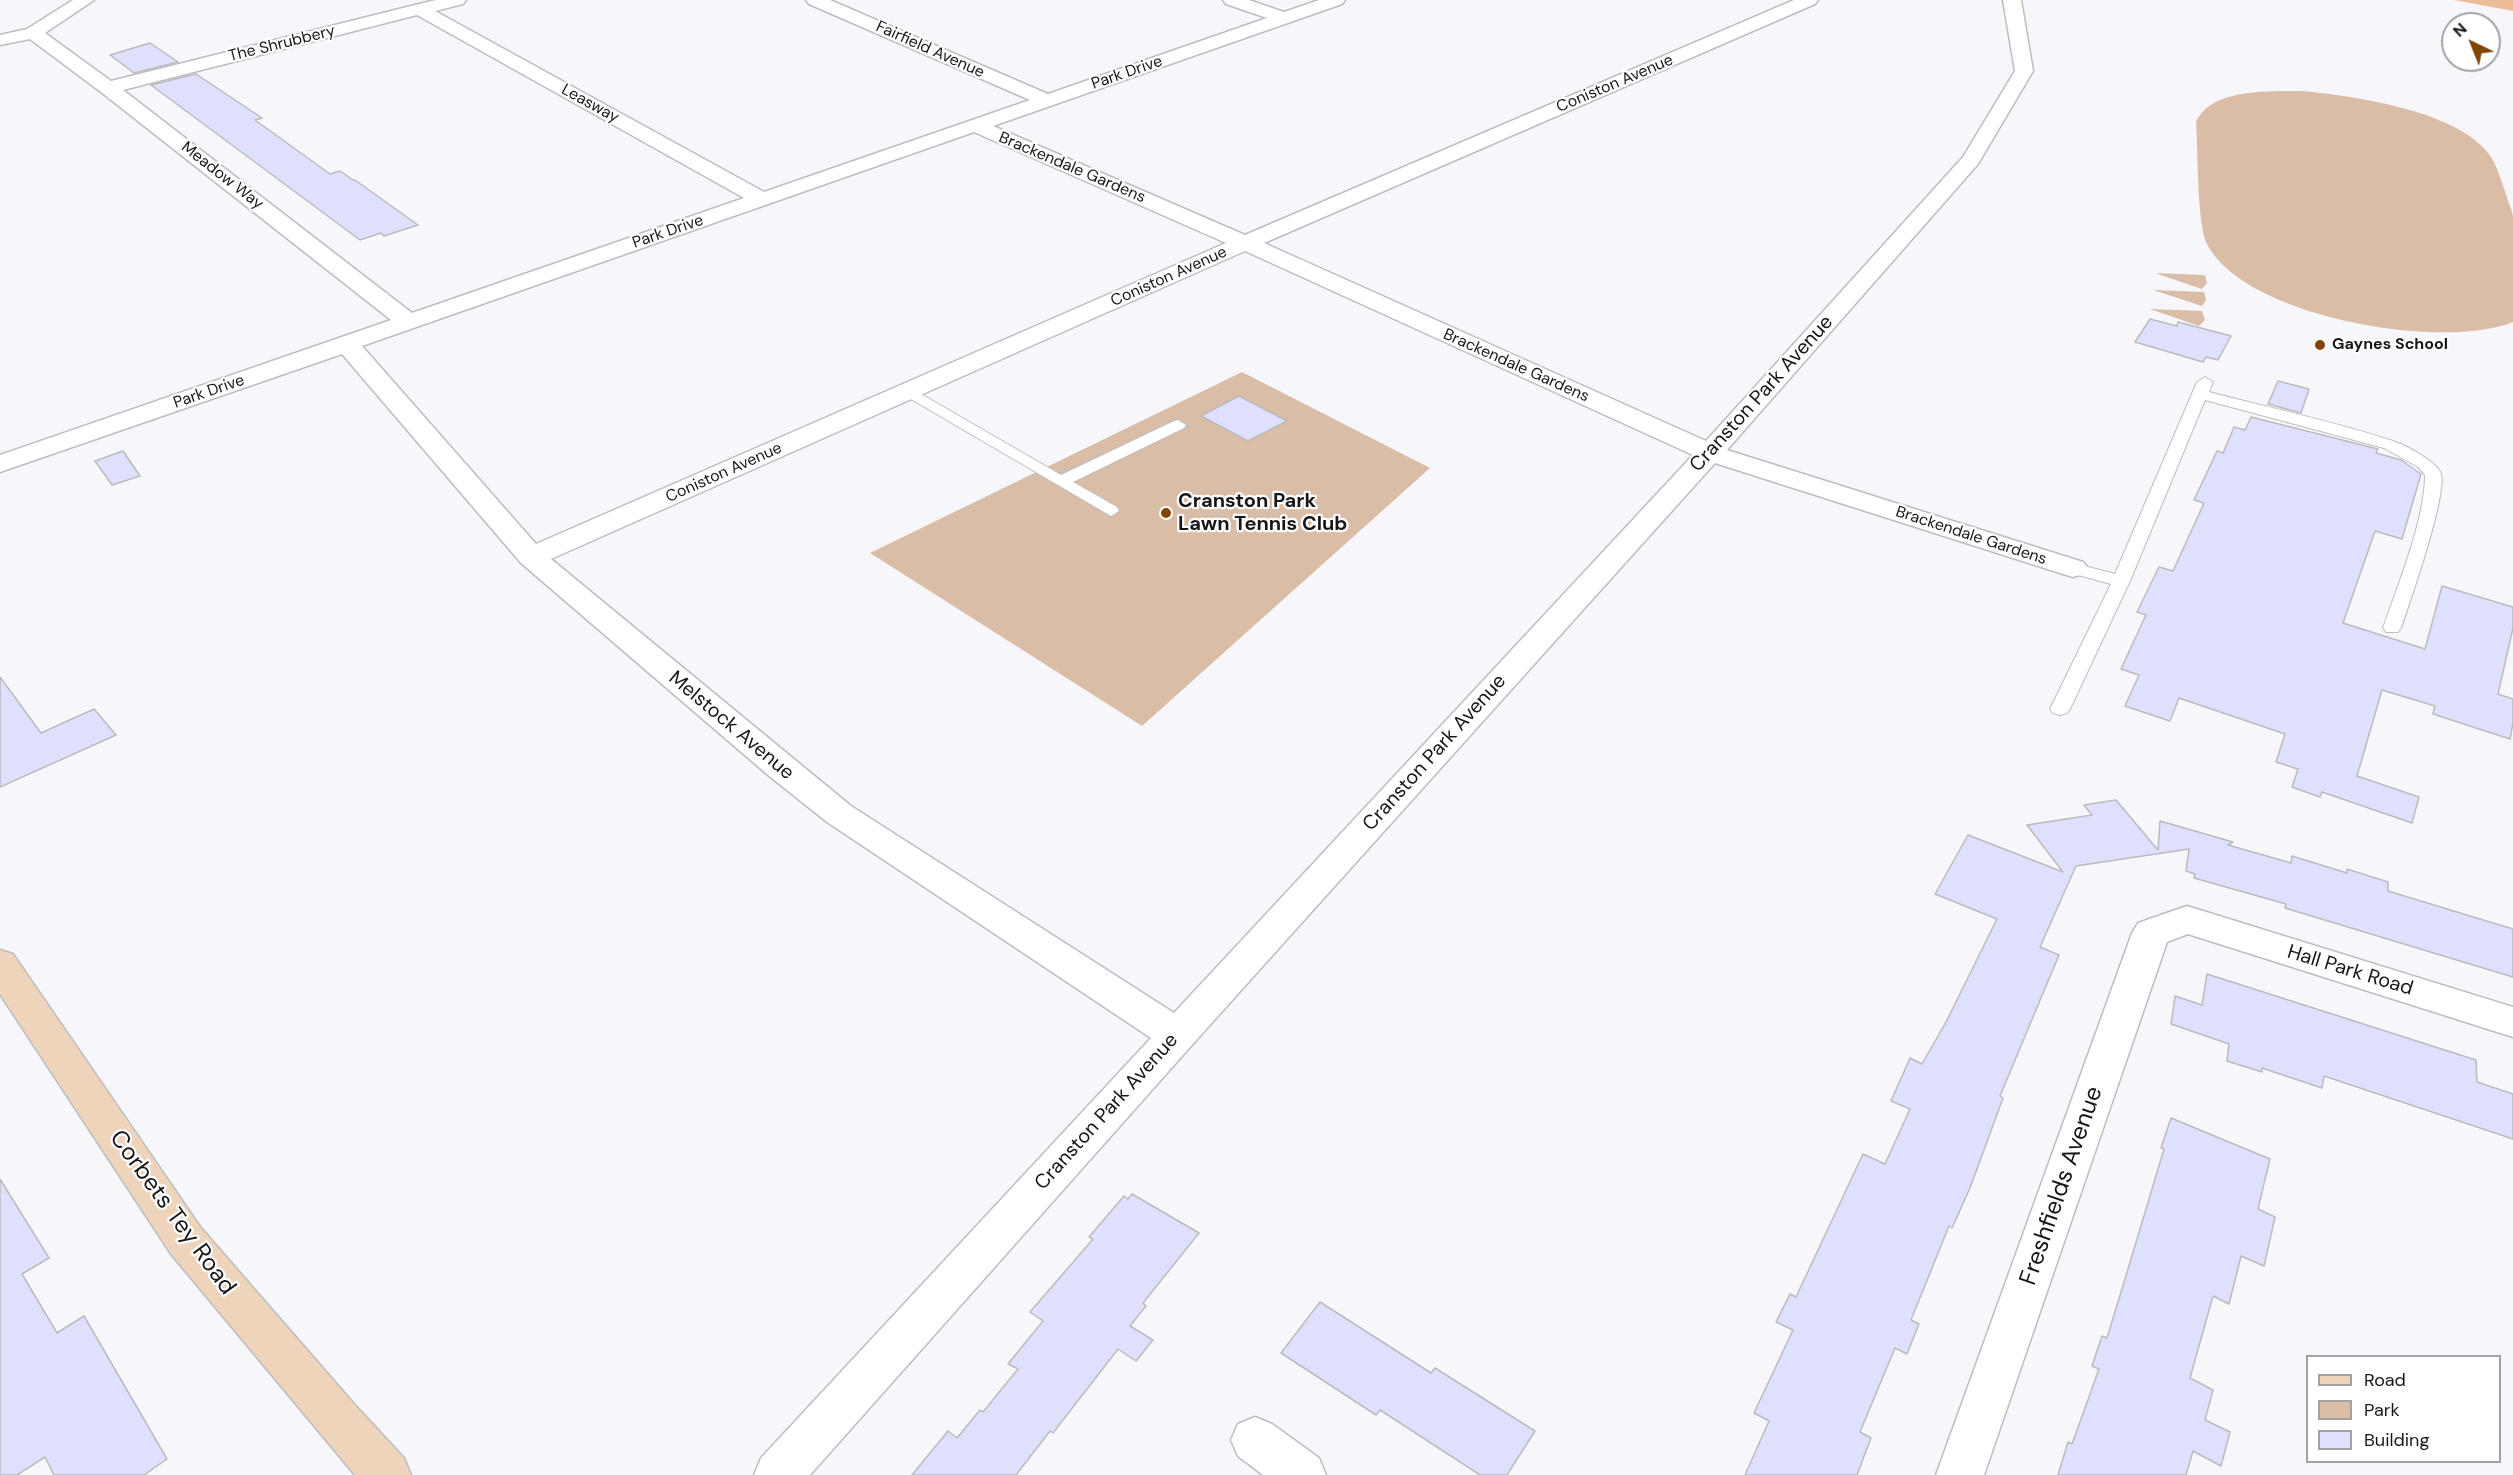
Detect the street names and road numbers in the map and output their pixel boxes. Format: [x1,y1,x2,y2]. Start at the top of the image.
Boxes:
street label: Fairfield Avenue [873,17,987,83]
street label: The Shrubbery [227,21,337,67]
street label: Coniston Avenue [1554,51,1676,117]
street label: Park Drive [1089,52,1165,94]
street label: Leasway [558,80,622,128]
street label: Brackendale Gardens [996,128,1148,208]
street label: Meadow Way [177,138,267,214]
street label: Park Drive [630,211,706,253]
street label: Coniston Avenue [1108,243,1230,311]
street label: Cranston Park Avenue [1685,311,1839,477]
street label: Brackendale Gardens [1440,325,1592,407]
street label: Park Drive [171,371,247,413]
street label: Coniston Avenue [663,439,785,507]
street label: Brackendale Gardens [1893,503,2049,569]
street label: Melstock Avenue [663,667,799,785]
street label: Cranston Park Avenue [1358,670,1512,836]
street label: Hall Park Road [2284,941,2416,1001]
street label: Cranston Park Avenue [1030,1029,1184,1195]
street label: Freshfields Avenue [2014,1083,2110,1289]
street label: Corbets Tey Road [103,1125,241,1301]

